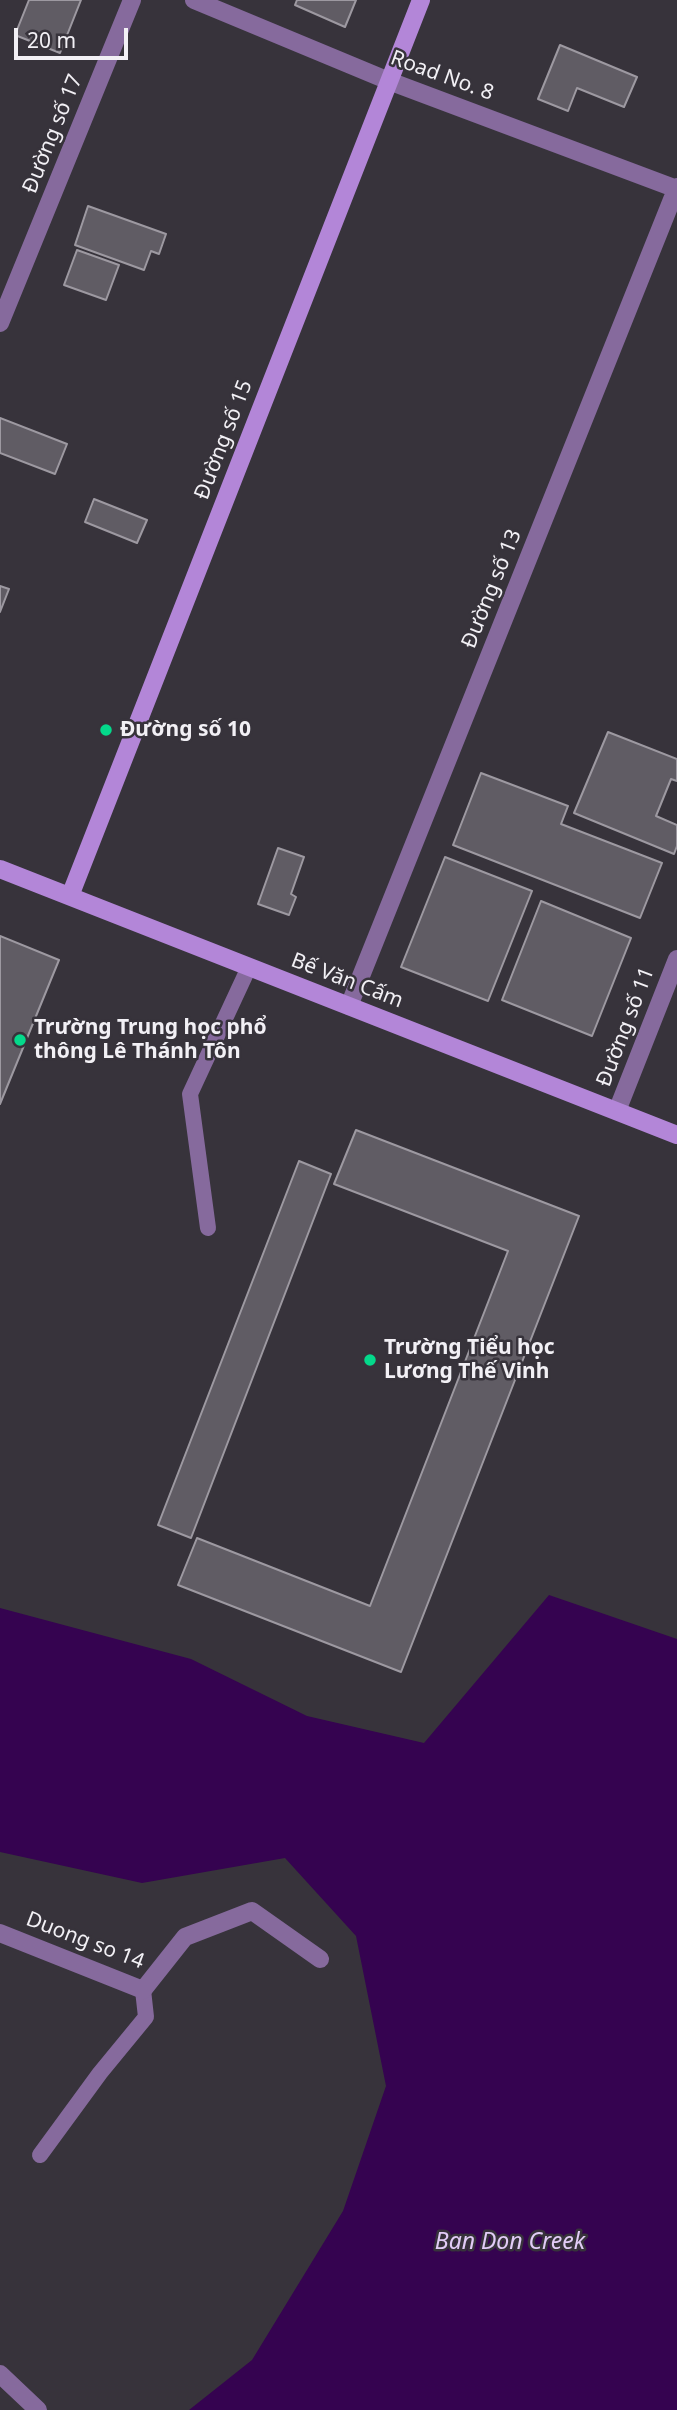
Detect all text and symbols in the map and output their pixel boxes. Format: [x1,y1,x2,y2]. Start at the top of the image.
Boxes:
scale bar [18,14,131,58]
text: 20 m [27,26,76,54]
street label: Road No. 8 [387,46,497,106]
street label: Đường số 17 [18,71,88,197]
street label: Đường số 15 [190,377,258,503]
street label: Đường số 13 [457,526,527,652]
place label: Đường số 10 [120,717,251,743]
marker: Đường số 10 [98,722,114,738]
street label: Bế Văn Cấm [287,948,407,1014]
street label: Đường số 11 [592,964,660,1090]
place label: Trường Trung học phổ thông Lê Thánh Tôn [34,1015,267,1065]
marker: Trường Trung học phổ thông Lê Thánh Tôn [12,1032,28,1048]
place label: Trường Tiểu học Lương Thế Vinh [384,1335,555,1385]
marker: Trường Tiểu học Lương Thế Vinh [362,1352,378,1368]
street label: Duong so 14 [22,1907,148,1975]
water label: Ban Don Creek [435,2228,585,2256]

